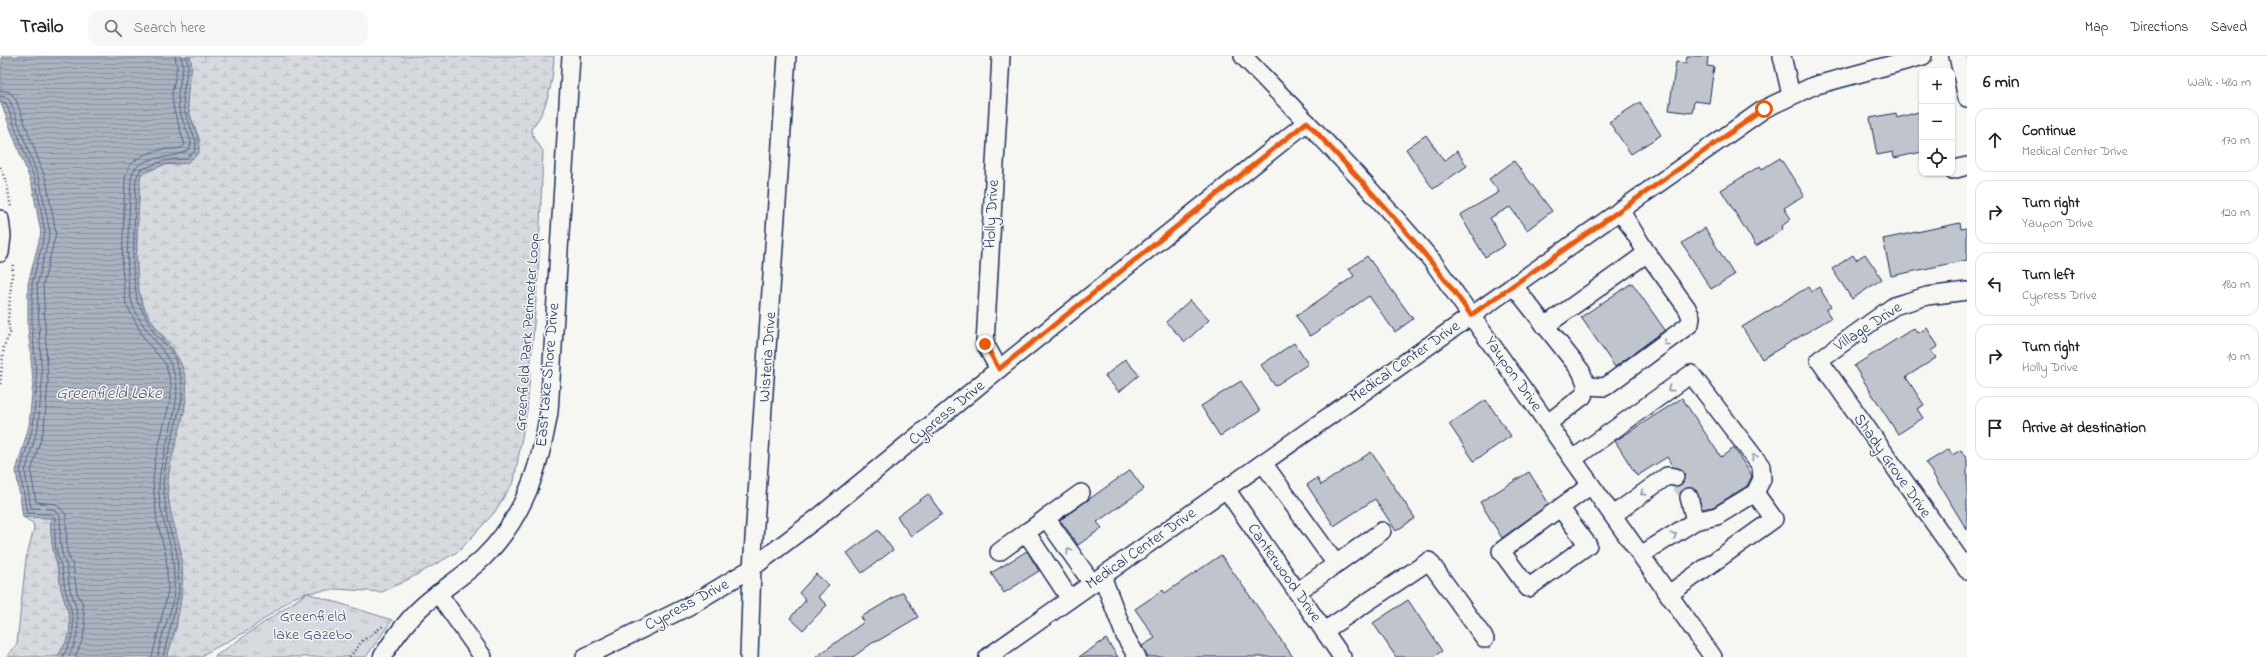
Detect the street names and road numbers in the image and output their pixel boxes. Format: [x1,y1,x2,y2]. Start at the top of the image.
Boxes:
street label: Holly Drive [978,178,1006,249]
street label: Greenfield Park Perimeter Loop [509,232,547,432]
street label: Village Drive [1828,296,1908,359]
street label: East Lake Shore Drive [530,301,566,448]
street label: Wisteria Drive [753,310,783,403]
street label: Medical Center Drive [1345,314,1466,409]
street label: Yaupon Drive [1478,331,1548,417]
street label: Cypress Drive [904,374,991,451]
street label: Shady Grove Drive [1847,409,1938,524]
street label: Medical Center Drive [1081,501,1202,596]
street label: Canterwood Drive [1241,519,1328,628]
street label: Cypress Drive [641,572,734,637]

